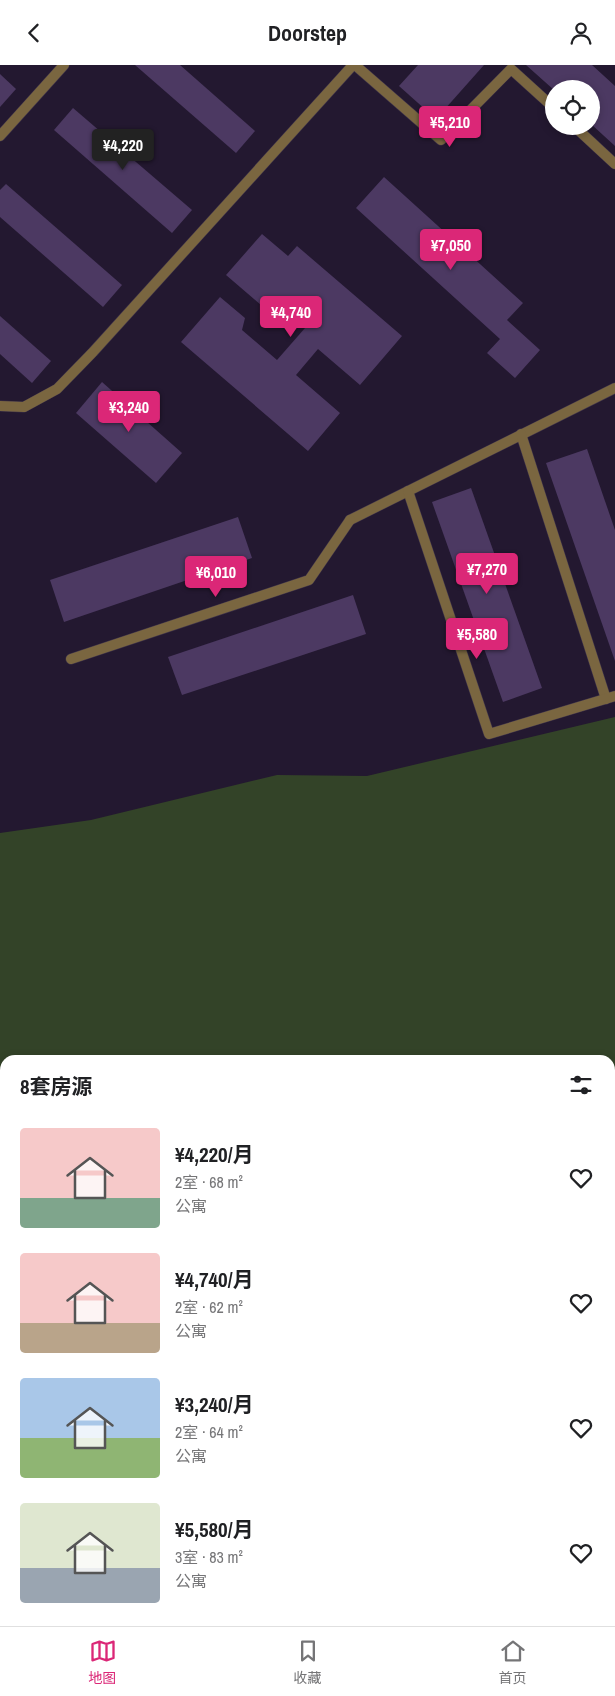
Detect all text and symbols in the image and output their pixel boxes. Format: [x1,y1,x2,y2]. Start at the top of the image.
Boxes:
text: Doorstep [268,18,347,48]
icon: back [20,19,48,47]
icon: person [567,19,595,47]
map controls [545,80,600,135]
button: locate [545,80,600,135]
pin: ¥5,210 [409,106,491,148]
text: ¥5,210 [430,111,470,133]
pin: ¥4,220 [82,129,164,171]
text: ¥4,220 [103,134,143,156]
pin: ¥7,050 [410,229,492,271]
text: ¥7,050 [431,234,471,256]
pin: ¥4,740 [250,295,332,338]
text: ¥4,740 [271,301,311,323]
pin: ¥3,240 [88,391,170,433]
text: ¥3,240 [109,396,149,418]
pin: ¥7,270 [446,553,528,595]
pin: ¥6,010 [175,555,257,598]
text: ¥7,270 [467,558,507,580]
text: ¥6,010 [196,561,236,583]
pin: ¥5,580 [436,617,518,660]
text: ¥5,580 [457,623,497,645]
icon: filters [567,1071,595,1099]
text: 8套房源 [20,1072,93,1101]
text: ¥4,220/月 [175,1140,253,1169]
icon: home [60,1148,120,1208]
icon: heart [567,1164,595,1192]
text: 2室 · 68 m² [175,1171,243,1193]
text: 公寓 [175,1195,207,1217]
text: ¥4,740/月 [175,1265,253,1294]
icon: home [60,1273,120,1333]
icon: heart [567,1289,595,1317]
text: 2室 · 62 m² [175,1296,243,1318]
text: 公寓 [175,1320,207,1342]
text: ¥3,240/月 [175,1390,253,1419]
icon: home [60,1398,120,1458]
icon: heart [567,1414,595,1442]
text: 2室 · 64 m² [175,1421,243,1443]
text: 公寓 [175,1445,207,1467]
text: ¥5,580/月 [175,1515,253,1544]
icon: home [60,1523,120,1583]
icon: heart [567,1539,595,1567]
text: 3室 · 83 m² [175,1546,243,1568]
text: 公寓 [175,1570,207,1592]
tab: 地图 [89,1637,117,1687]
tab: 收藏 [294,1637,322,1687]
tab: 首页 [499,1637,527,1687]

